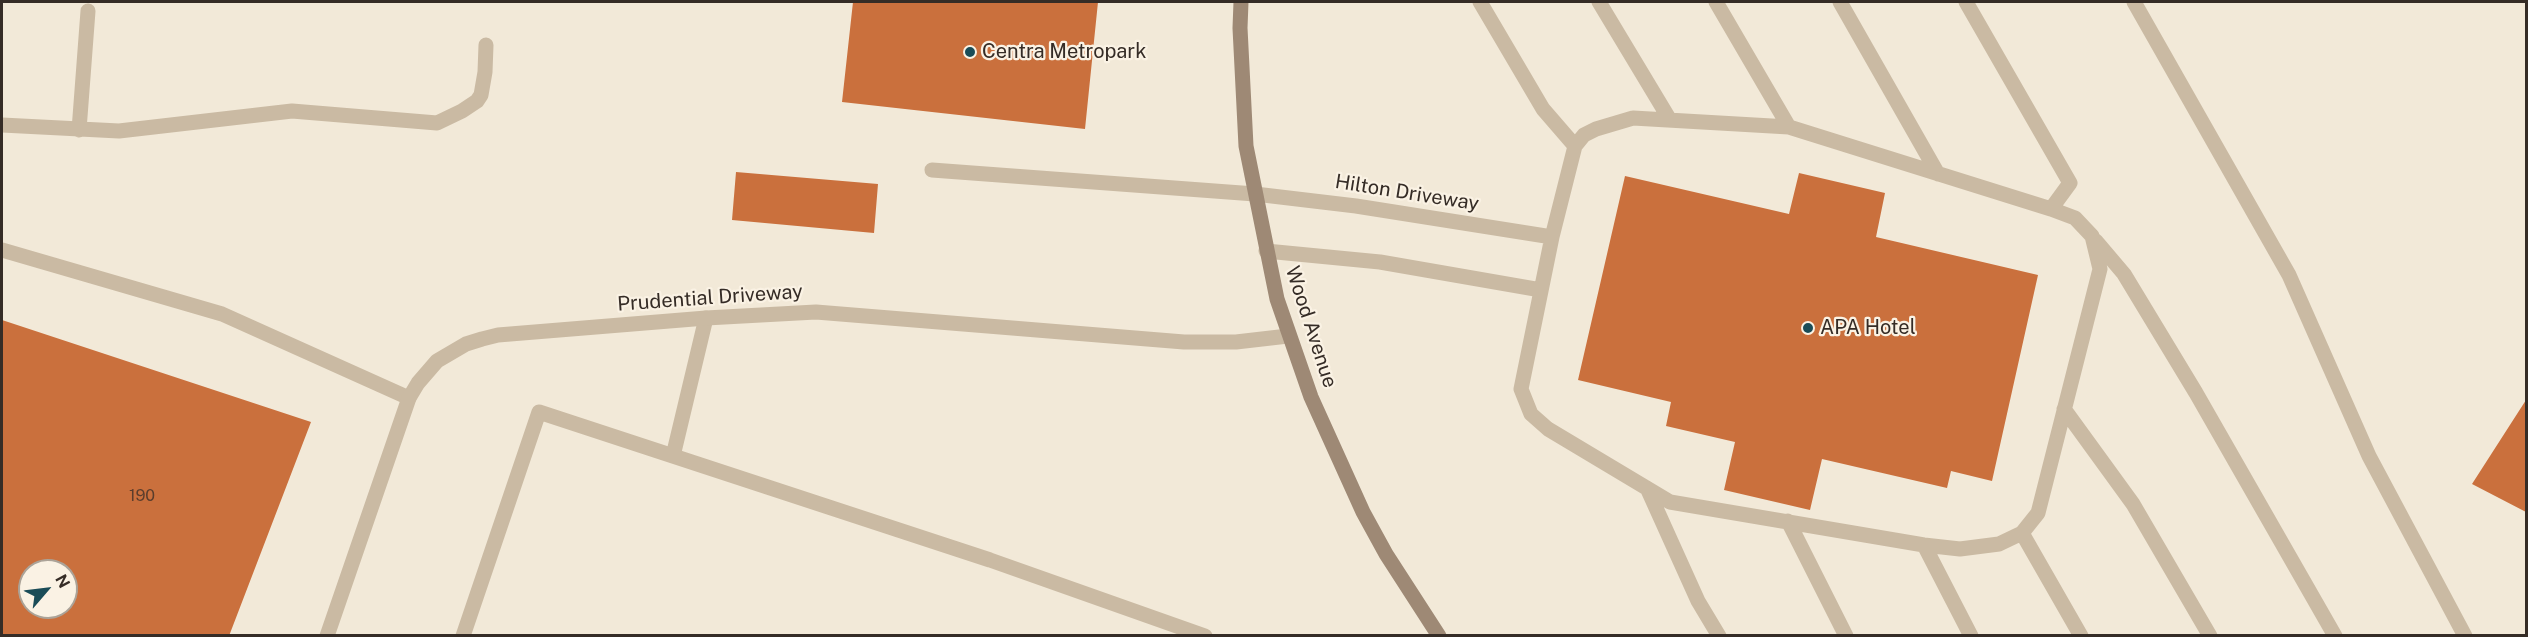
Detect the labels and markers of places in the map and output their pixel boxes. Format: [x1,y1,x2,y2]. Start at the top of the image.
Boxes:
place label: Centra Metropark [982,40,1146,64]
marker: Centra Metropark [963,45,977,59]
place label: APA Hotel [1820,316,1916,340]
marker: APA Hotel [1801,321,1815,335]

